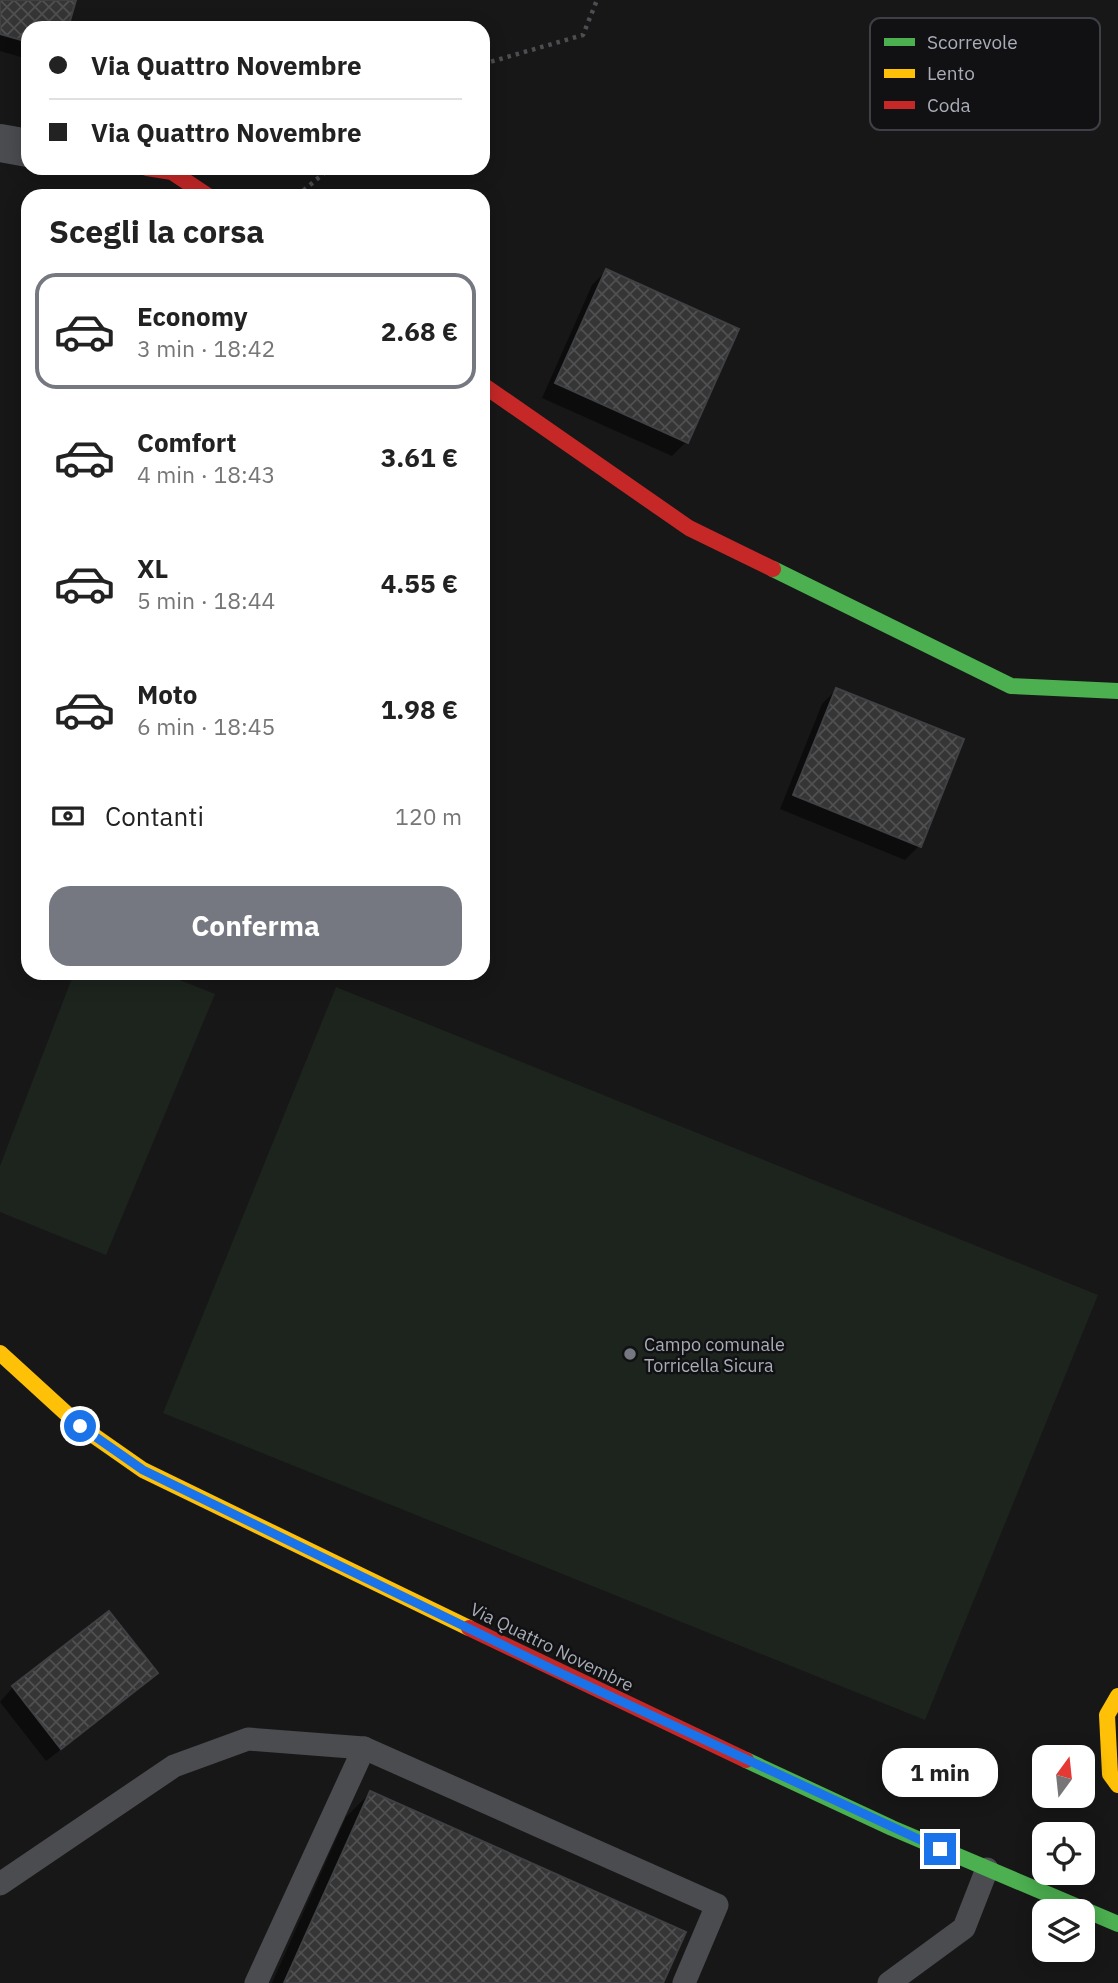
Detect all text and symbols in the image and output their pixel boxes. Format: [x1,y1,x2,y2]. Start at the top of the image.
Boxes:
legend [870,18,1100,130]
text: Scorrevole [927,30,1018,54]
text: Via Quattro Novembre [91,48,362,82]
text: Lento [927,61,975,85]
text: Coda [927,93,971,117]
text: Via Quattro Novembre [91,115,362,149]
text: Scegli la corsa [49,210,265,252]
text: Economy [137,299,248,333]
icon: car [53,300,116,363]
text: 2.68 € [381,314,458,348]
text: 3 min · 18:42 [137,333,275,363]
text: Comfort [137,425,236,459]
icon: car [53,426,116,489]
text: 3.61 € [381,440,458,474]
text: 4 min · 18:43 [137,459,275,489]
text: XL [137,551,168,585]
icon: car [53,552,116,615]
text: 4.55 € [381,566,458,600]
text: 5 min · 18:44 [137,585,275,615]
text: Moto [137,677,197,711]
icon: car [53,678,116,741]
text: 1.98 € [381,692,458,726]
text: 6 min · 18:45 [137,711,275,741]
icon: cash [49,797,87,835]
text: Contanti [105,799,204,833]
text: 120 m [395,801,462,831]
button: Conferma [49,886,462,966]
place label: Campo comunale Torricella Sicura [644,1333,785,1377]
marker: Campo comunale Torricella Sicura [622,1346,638,1362]
route start [64,1410,96,1442]
street label: Via Quattro Novembre [467,1597,638,1697]
north arrow [1032,1745,1096,1808]
map controls [1032,1745,1095,1962]
callout: 1 min [882,1748,998,1797]
text: 1 min [910,1757,970,1787]
button: locate [1032,1822,1095,1885]
route end [924,1833,956,1865]
button: layers [1032,1899,1095,1962]

